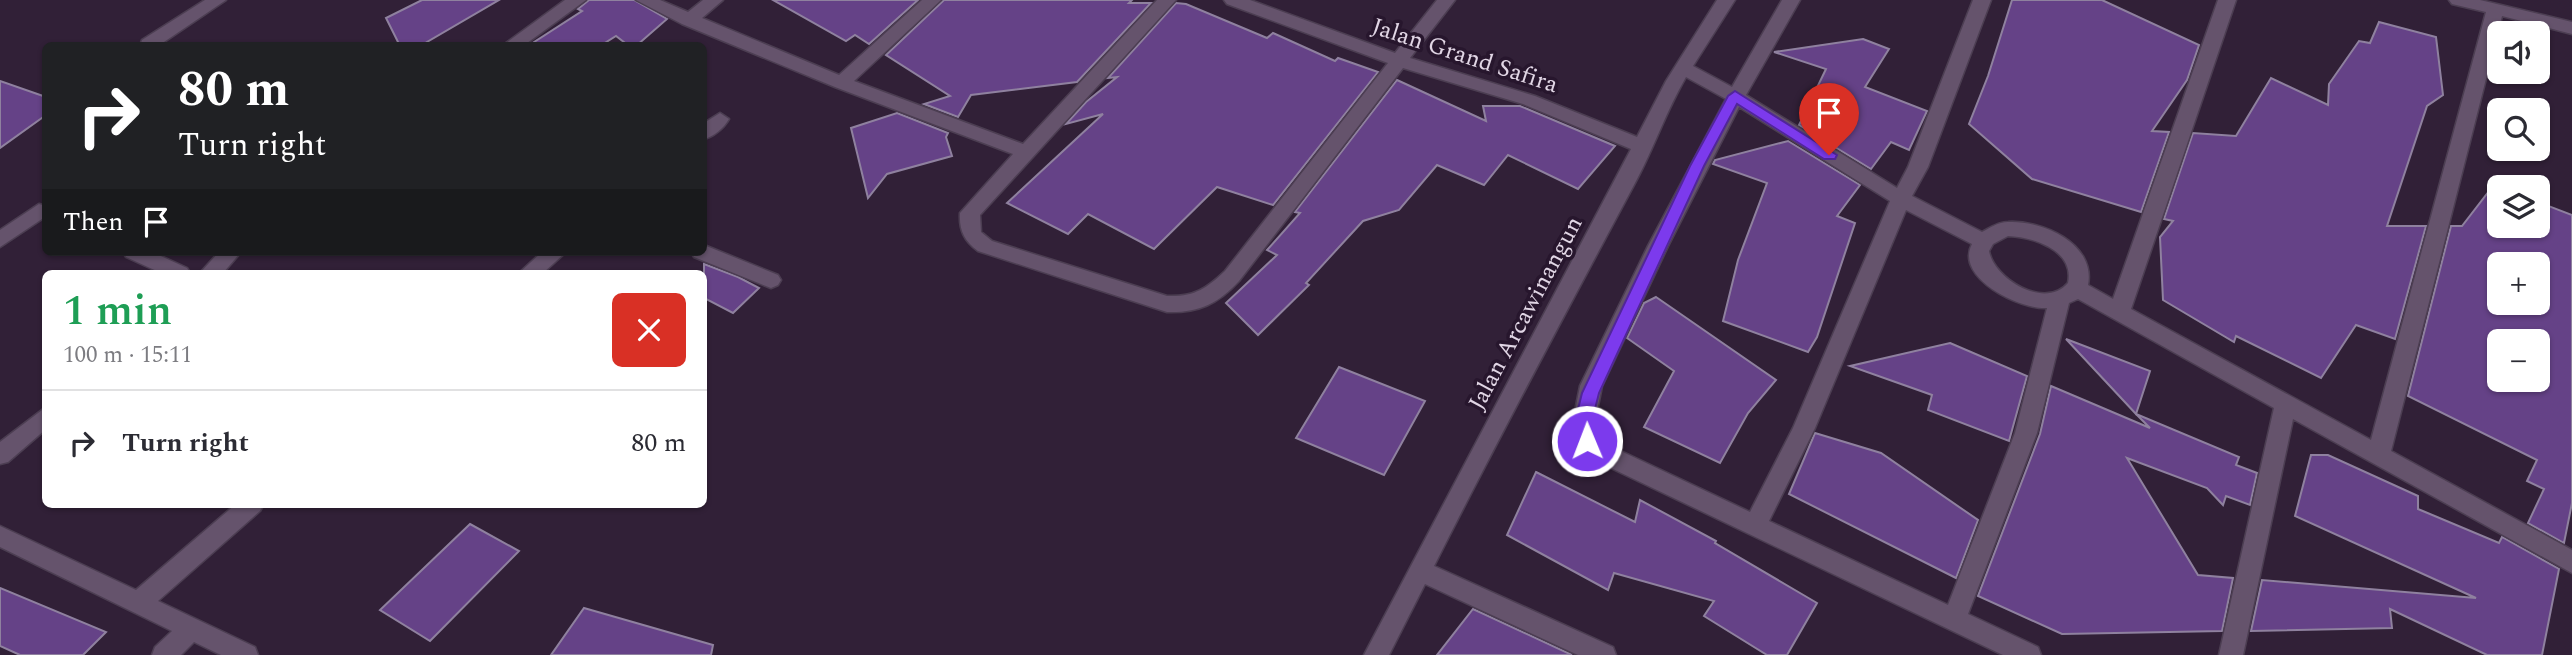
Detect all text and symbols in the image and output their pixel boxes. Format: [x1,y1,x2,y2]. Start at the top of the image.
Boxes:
street label: Jalan Grand Safira [1367,9,1563,103]
map controls [2487,21,2550,392]
button: sound [2487,21,2550,84]
text: 80 m [178,53,289,128]
icon: right [63,70,154,161]
pin [1799,83,1859,155]
icon: arrive [1810,94,1848,132]
button: search [2487,98,2550,161]
text: Turn right [178,121,326,170]
button: layers [2487,175,2550,238]
text: Then [63,202,123,242]
icon: arrive [137,203,175,241]
street label: Jalan Arcawinangun [1459,210,1592,417]
button: + [2487,252,2550,315]
text: 1 min [63,280,172,343]
button: close [612,293,686,367]
button: − [2487,329,2550,392]
text: 100 m · 15:11 [63,338,192,373]
position arrow [1550,404,1624,478]
text: Turn right [122,423,249,463]
text: 80 m [631,423,686,463]
icon: right [63,424,101,462]

